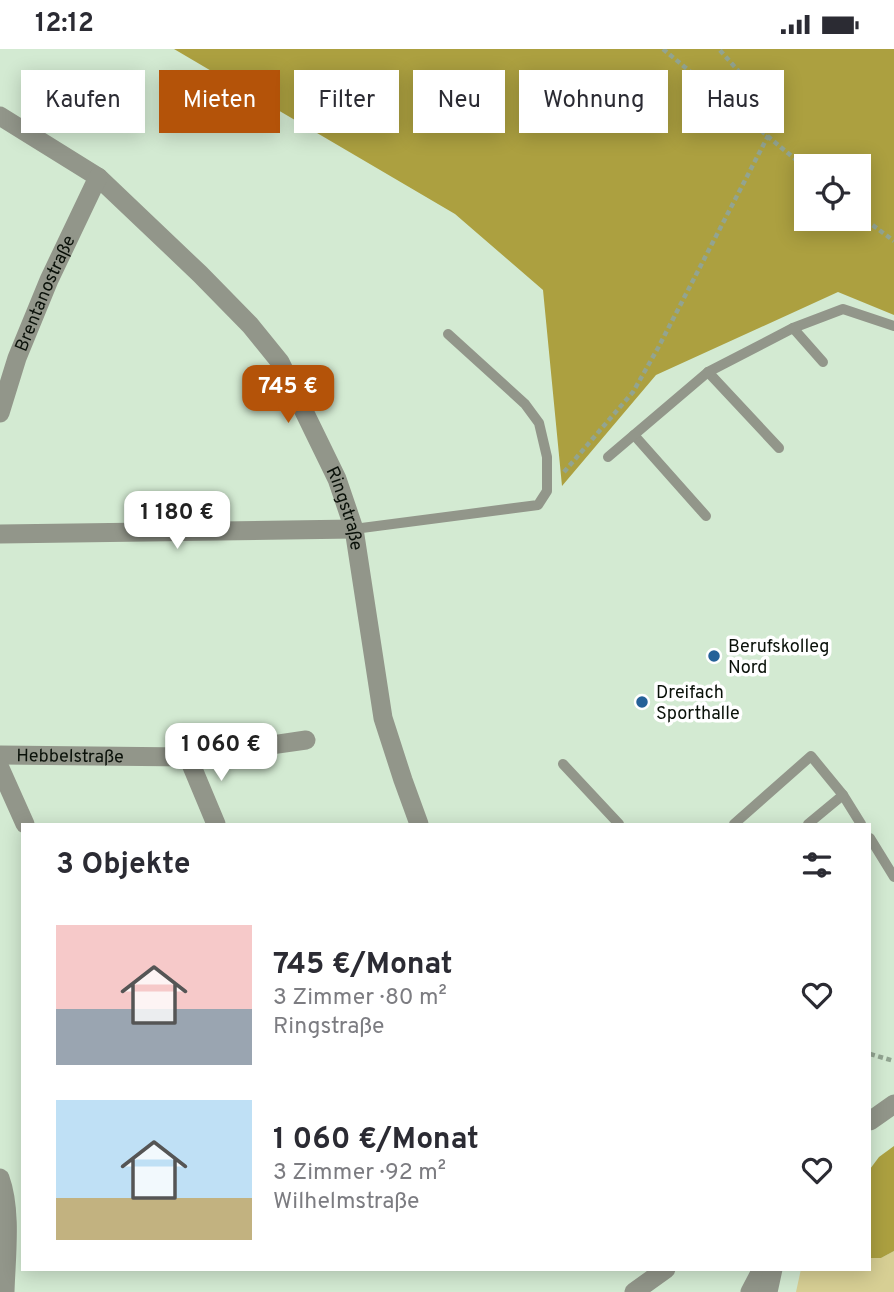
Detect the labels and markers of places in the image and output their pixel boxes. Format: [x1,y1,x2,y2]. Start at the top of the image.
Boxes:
pin: 745 € [239,365,337,425]
pin: 1 180 € [112,491,242,551]
place label: Berufskolleg Nord [728,636,829,680]
marker: Berufskolleg Nord [706,648,722,664]
place label: Dreifach Sporthalle [656,682,740,726]
marker: Dreifach Sporthalle [634,694,650,710]
pin: 1 060 € [156,723,286,783]

